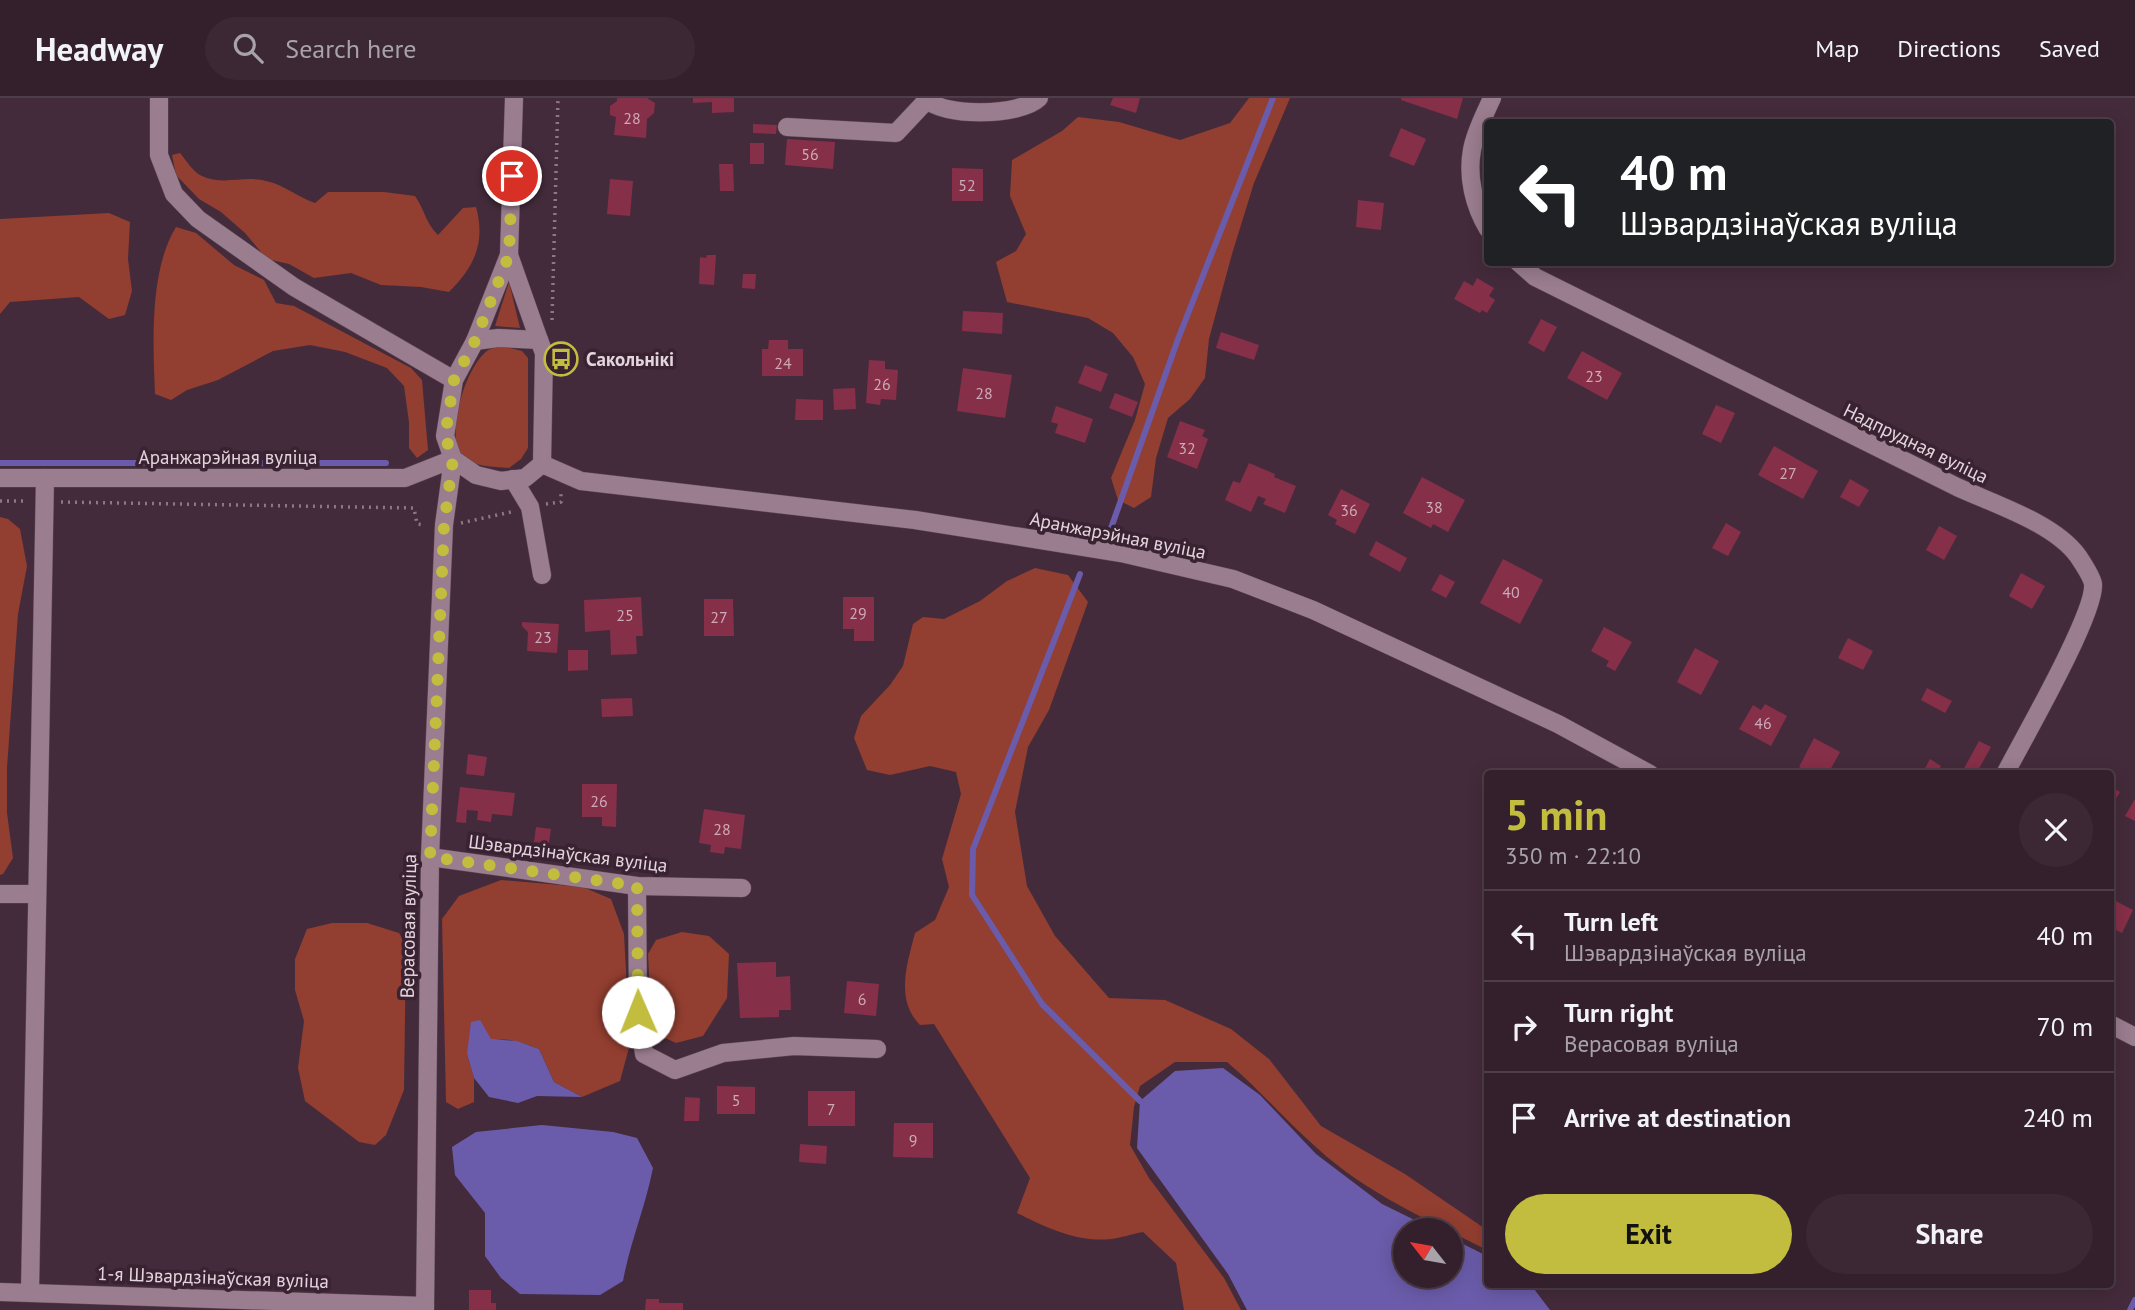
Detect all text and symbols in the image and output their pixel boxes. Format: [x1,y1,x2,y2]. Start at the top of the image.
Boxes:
search box [205,17,695,80]
text: Headway [35,27,163,70]
icon: search [229,29,267,67]
text: Search here [285,32,416,65]
text: Map [1815,33,1859,64]
text: Directions [1897,33,2001,64]
text: Saved [2039,33,2100,64]
house number: 28 [623,108,641,128]
text: 40 m [1620,140,1727,204]
house number: 56 [801,144,819,164]
pin [482,146,542,206]
icon: left [1505,147,1596,238]
icon: arrive [493,157,531,195]
house number: 52 [958,175,976,195]
text: Шэвардзінаўская вуліца [1620,202,1958,244]
bus stop icon: Сакольнікі [542,340,580,378]
place label: Сакольнікі [586,347,674,371]
house number: 24 [774,353,792,373]
house number: 23 [1585,366,1603,386]
house number: 26 [873,374,891,394]
house number: 28 [975,383,993,403]
street label: Надпрудная вуліца [1840,398,1992,488]
house number: 32 [1178,438,1196,458]
street label: Аранжарэйная вуліца [139,445,317,469]
house number: 27 [1779,463,1797,483]
house number: 38 [1425,497,1443,517]
house number: 36 [1340,500,1358,520]
street label: Аранжарэйная вуліца [1028,506,1208,564]
house number: 40 [1502,582,1520,602]
house number: 29 [849,603,867,623]
house number: 25 [616,605,634,625]
house number: 27 [710,607,728,627]
house number: 23 [534,627,552,647]
house number: 46 [1754,713,1772,733]
text: 5 min [1505,787,1607,842]
house number: 26 [590,791,608,811]
button: close [2019,793,2093,867]
house number: 28 [713,819,731,839]
street label: Шэвардзінаўская вуліца [467,829,669,877]
text: 350 m · 22:10 [1505,841,1641,870]
street label: Верасовая вуліца [395,854,421,998]
text: Turn left [1564,905,1658,938]
icon: left [1505,917,1543,955]
text: 40 m [2037,919,2093,952]
text: Шэвардзінаўская вуліца [1564,938,1807,967]
position arrow [601,975,675,1049]
house number: 6 [858,989,866,1009]
text: Turn right [1564,996,1673,1029]
icon: right [1505,1008,1543,1046]
text: 70 m [2037,1010,2093,1043]
text: Верасовая вуліца [1564,1029,1739,1058]
house number: 5 [732,1090,740,1110]
house number: 7 [827,1099,835,1119]
icon: arrive [1505,1099,1543,1137]
text: Arrive at destination [1564,1101,1791,1134]
text: 240 m [2022,1101,2093,1134]
house number: 9 [909,1130,917,1150]
button: Exit [1505,1194,1792,1274]
button: Share [1806,1194,2093,1274]
north arrow [1393,1218,1463,1288]
map controls [1393,1218,1463,1288]
street label: 1-я Шэвардзінаўская вуліца [97,1261,329,1293]

